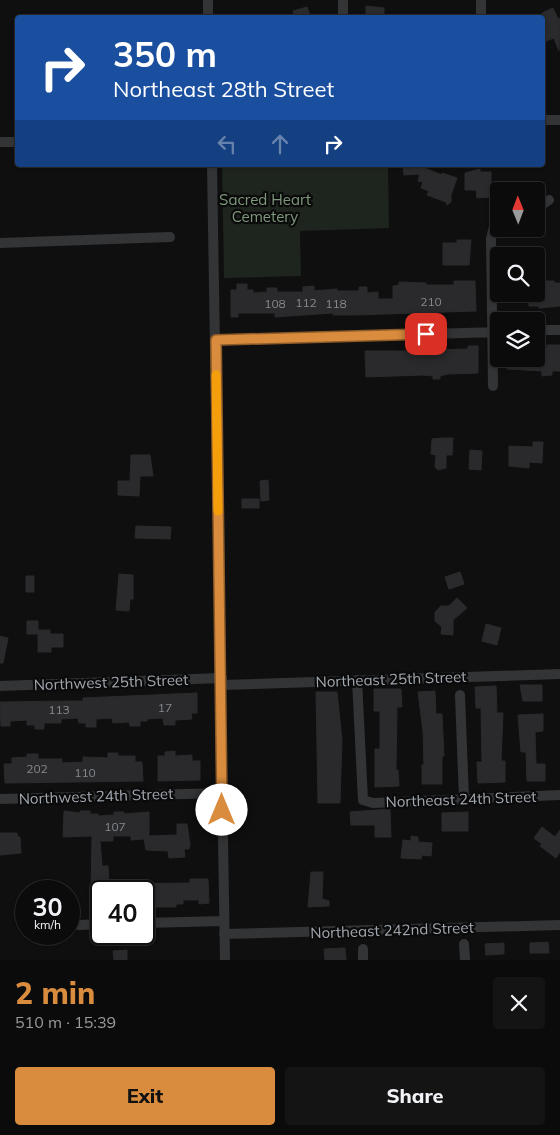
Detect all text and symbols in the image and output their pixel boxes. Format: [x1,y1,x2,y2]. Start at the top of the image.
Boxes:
text: 350 m [113,32,217,76]
icon: right [30,35,95,100]
text: Northeast 28th Street [113,75,334,103]
icon: left [213,130,241,158]
icon: ahead [266,130,294,158]
icon: right [319,130,347,158]
north arrow [490,182,545,238]
map controls [490,182,545,367]
park label: Sacred Heart Cemetery [219,190,311,226]
button: search [490,247,545,302]
house number: 210 [420,294,442,309]
house number: 112 [295,295,317,310]
house number: 108 [264,296,286,311]
house number: 118 [325,296,347,311]
button: layers [490,312,545,367]
pin [405,313,447,355]
icon: arrive [412,320,440,348]
street label: Northeast 25th Street [315,667,467,691]
street label: Northwest 25th Street [33,670,189,694]
house number: 17 [158,700,172,715]
house number: 113 [48,702,70,717]
house number: 202 [26,761,48,776]
house number: 110 [74,765,96,780]
position arrow [195,783,247,835]
street label: Northwest 24th Street [18,784,174,808]
street label: Northeast 24th Street [385,787,537,811]
house number: 107 [104,819,126,834]
speed limit sign: 40 [90,880,155,945]
text: 30 [32,891,63,922]
text: km/h [34,917,61,932]
street label: Northeast 242nd Street [310,918,474,942]
text: 2 min [15,974,95,1012]
button: close [493,977,545,1029]
text: 510 m · 15:39 [15,1012,116,1032]
button: Exit [15,1067,275,1125]
button: Share [285,1067,545,1125]

